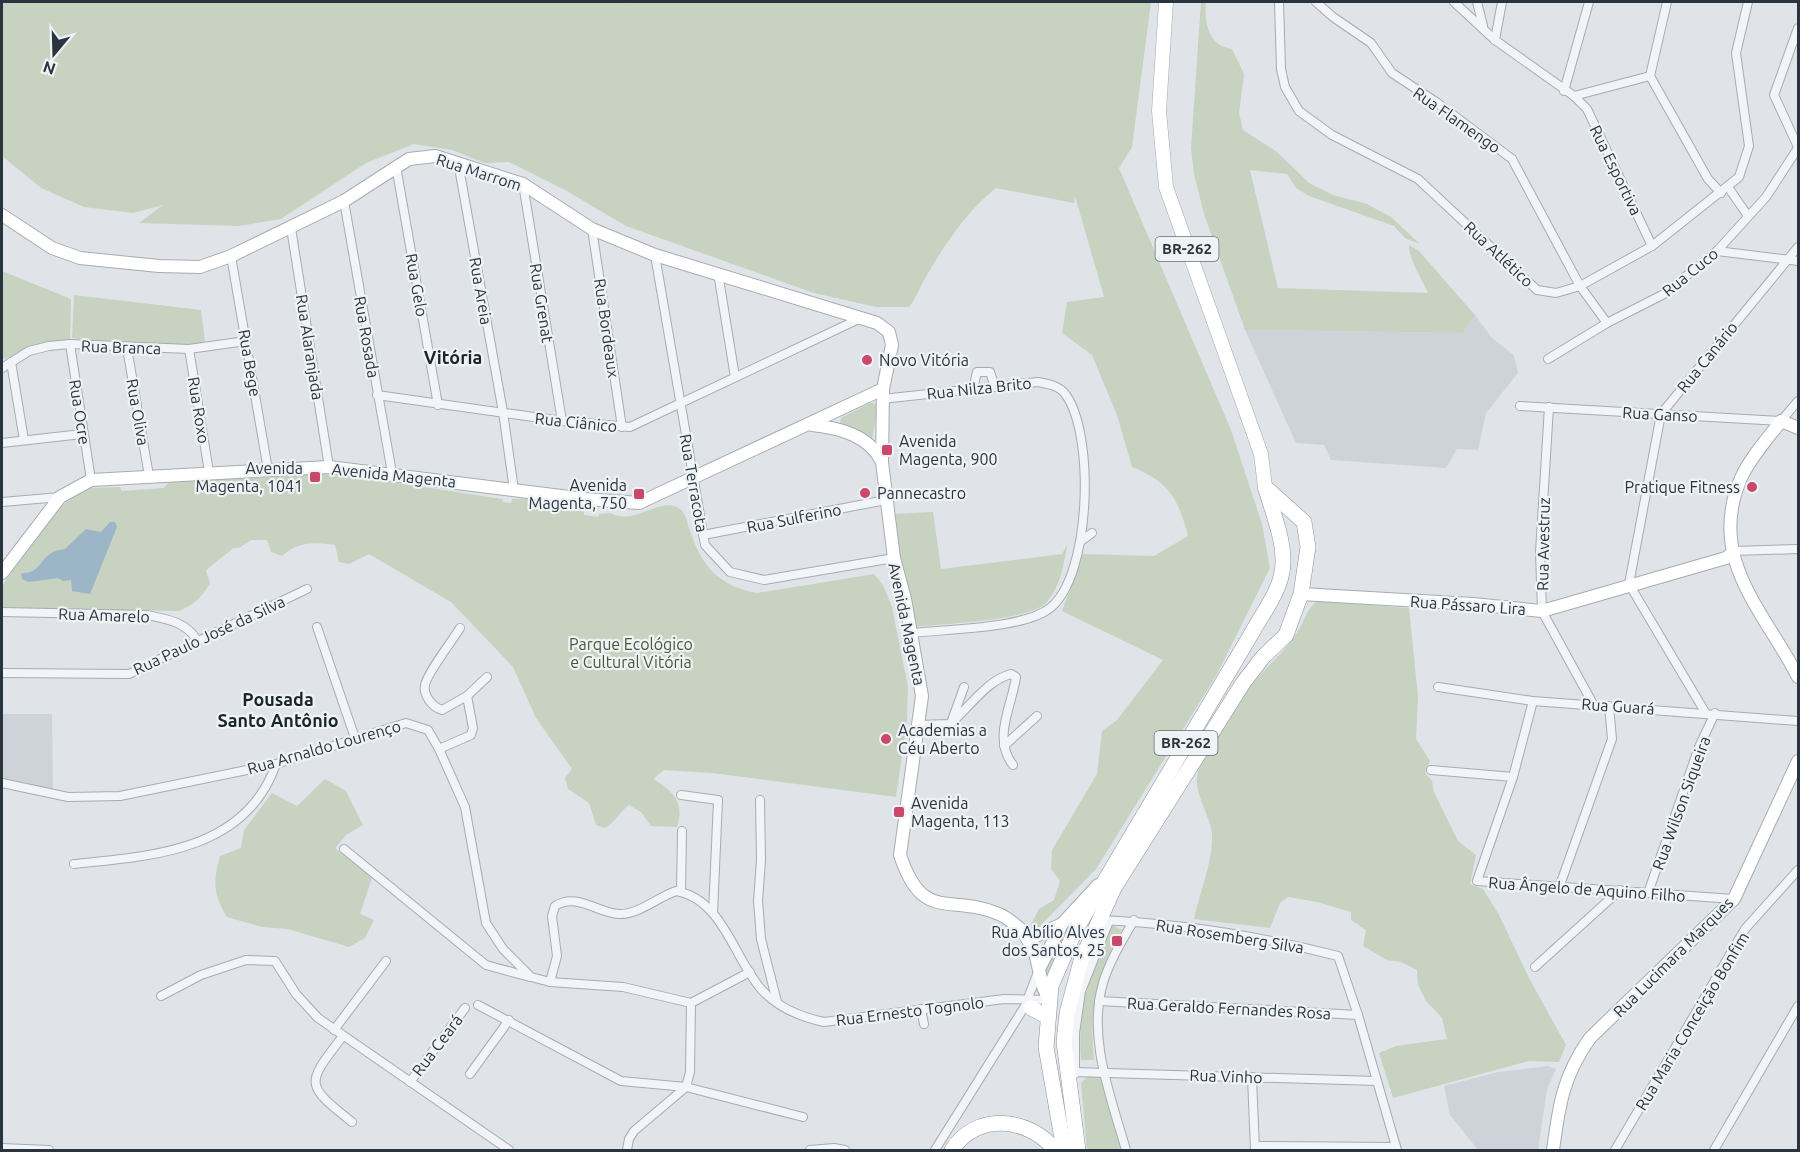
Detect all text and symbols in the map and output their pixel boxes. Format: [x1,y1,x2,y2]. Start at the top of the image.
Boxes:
north arrow [24,24,84,84]
text: N [41,58,58,79]
street label: Rua Flamengo [1410,83,1504,157]
street label: Rua Esportiva [1586,122,1646,218]
street label: Rua Marrom [434,150,524,194]
street label: Rua Atlético [1461,218,1537,290]
road number: BR-262 [1156,237,1218,261]
street label: Rua Cuco [1658,244,1722,300]
street label: Rua Gelo [403,252,431,318]
street label: Rua Areia [466,256,496,326]
street label: Rua Grenat [527,262,557,345]
street label: Rua Bordeaux [591,277,623,379]
street label: Rua Alaranjada [293,293,327,401]
street label: Rua Rosada [351,295,383,379]
street label: Rua Canário [1673,318,1741,396]
street label: Rua Bege [235,328,265,398]
street label: Rua Branca [81,337,161,357]
district label: Vitória [424,347,482,367]
place label: Novo Vitória [879,351,969,369]
marker: Novo Vitória [860,353,874,367]
street label: Rua Nilza Brito [926,374,1032,402]
street label: Rua Roxo [185,375,213,445]
street label: Rua Oliva [123,377,153,447]
street label: Rua Ocre [66,378,94,446]
street label: Rua Ganso [1622,403,1698,425]
street label: Rua Ciânico [534,409,618,435]
street label: Rua Terracota [676,432,712,534]
place label: Avenida Magenta, 900 [899,432,997,468]
marker: Avenida Magenta, 900 [880,443,894,457]
place label: Avenida Magenta, 1041 [196,459,303,495]
street label: Avenida Magenta [331,460,457,490]
marker: Avenida Magenta, 1041 [308,470,322,484]
place label: Avenida Magenta, 750 [529,476,627,512]
place label: Pratique Fitness [1625,478,1740,496]
marker: Pratique Fitness [1745,480,1759,494]
place label: Pannecastro [877,484,966,502]
marker: Pannecastro [858,486,872,500]
marker: Avenida Magenta, 750 [632,487,646,501]
street label: Rua Avestruz [1533,497,1553,591]
street label: Rua Sulferino [745,500,843,536]
street label: Avenida Magenta [885,561,929,687]
street label: Rua Paulo José da Silva [130,592,288,678]
street label: Rua Pássaro Lira [1409,592,1527,618]
street label: Rua Amarelo [58,604,150,626]
park label: Parque Ecológico e Cultural Vitória [569,635,693,671]
district label: Pousada Santo Antônio [217,689,339,730]
street label: Rua Guará [1581,694,1655,718]
street label: Rua Arnaldo Lourenço [245,716,403,778]
place label: Academias a Céu Aberto [898,721,987,757]
road number: BR-262 [1154,731,1218,755]
marker: Academias a Céu Aberto [879,732,893,746]
street label: Rua Wilson Siqueira [1648,734,1714,872]
place label: Avenida Magenta, 113 [911,794,1009,830]
marker: Avenida Magenta, 113 [892,805,906,819]
street label: Rua Ângelo de Aquino Filho [1488,872,1686,905]
street label: Rua Lucimara Marques [1609,893,1737,1021]
street label: Rua Rosemberg Silva [1155,915,1305,957]
place label: Rua Abílio Alves dos Santos, 25 [991,923,1105,959]
street label: Rua Maria Conceição Bonfim [1632,929,1752,1113]
marker: Rua Abílio Alves dos Santos, 25 [1110,934,1124,948]
street label: Rua Ernesto Tognolo [835,993,985,1029]
street label: Rua Geraldo Fernandes Rosa [1126,994,1332,1022]
street label: Rua Ceará [408,1011,466,1079]
street label: Rua Vinho [1189,1066,1263,1086]

